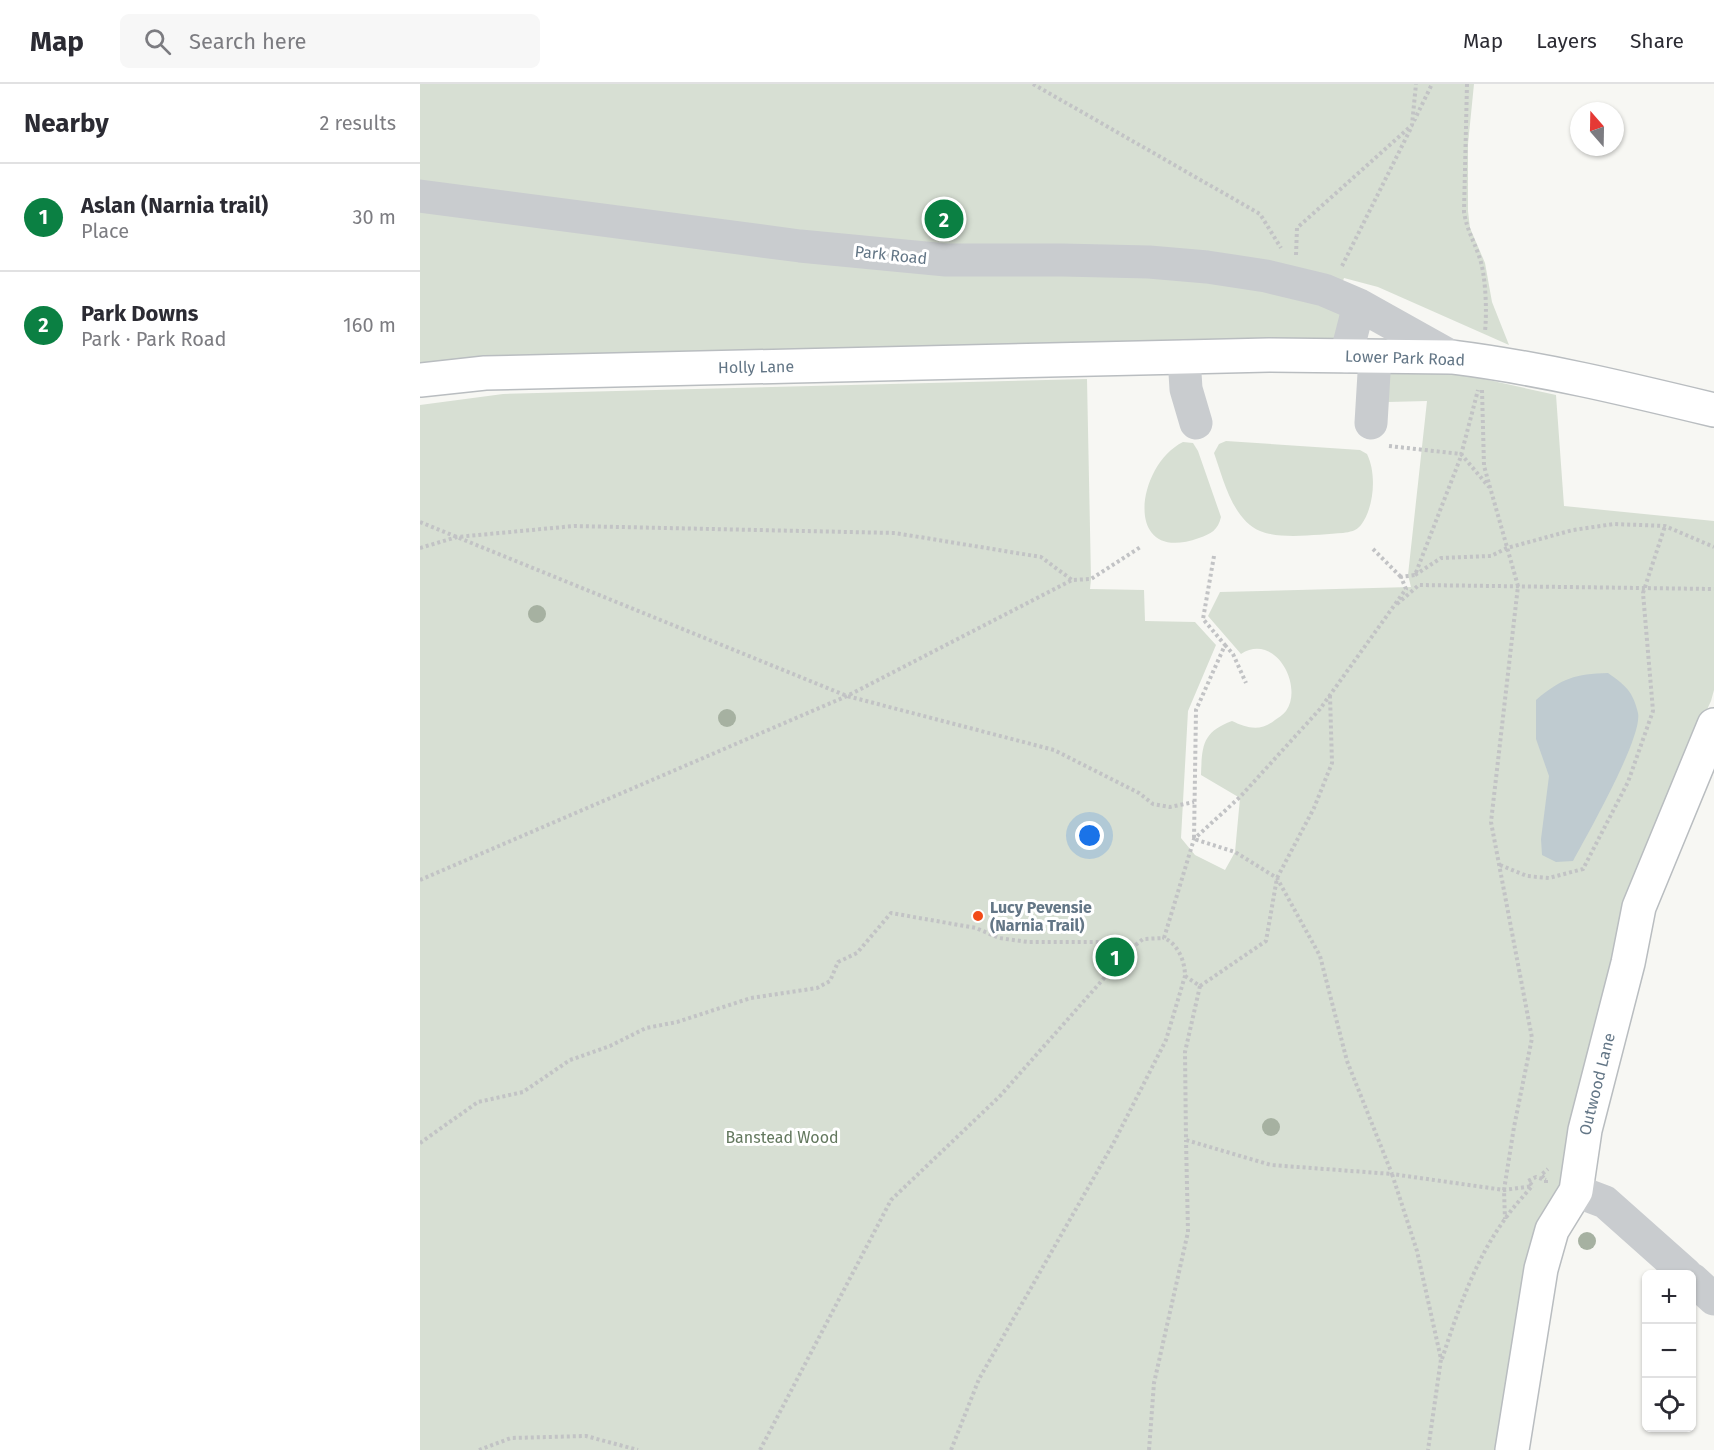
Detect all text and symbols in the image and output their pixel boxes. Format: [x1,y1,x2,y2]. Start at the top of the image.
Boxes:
search box [120,14,540,68]
text: Map [30,25,84,58]
icon: search [141,25,174,58]
text: Search here [189,28,307,55]
text: Map [1463,28,1503,54]
text: Layers [1536,28,1597,54]
text: Share [1630,28,1684,54]
north arrow [1570,102,1624,156]
text: Nearby [24,108,109,139]
text: 2 results [319,111,396,135]
text: Aslan (Narnia trail) [81,192,268,219]
pin: 2 [924,196,964,242]
text: 1 [39,205,48,229]
text: 30 m [352,205,396,229]
text: Place [81,219,129,243]
street label: Park Road [854,242,928,268]
text: Park Downs [81,300,198,327]
text: 2 [38,313,49,337]
text: 160 m [343,313,396,337]
text: Park · Park Road [81,327,227,351]
street label: Lower Park Road [1345,346,1465,370]
street label: Holly Lane [718,357,794,377]
your location [1075,821,1104,850]
place label: Lucy Pevensie (Narnia Trail) [990,898,1092,935]
marker: Lucy Pevensie (Narnia Trail) [971,909,985,923]
pin: 1 [1096,934,1134,980]
street label: Outwood Lane [1575,1031,1619,1137]
park label: Banstead Wood [725,1128,839,1147]
map controls [1642,1270,1696,1432]
button: + [1642,1270,1696,1324]
button: − [1642,1324,1696,1378]
button: locate [1642,1378,1696,1432]

